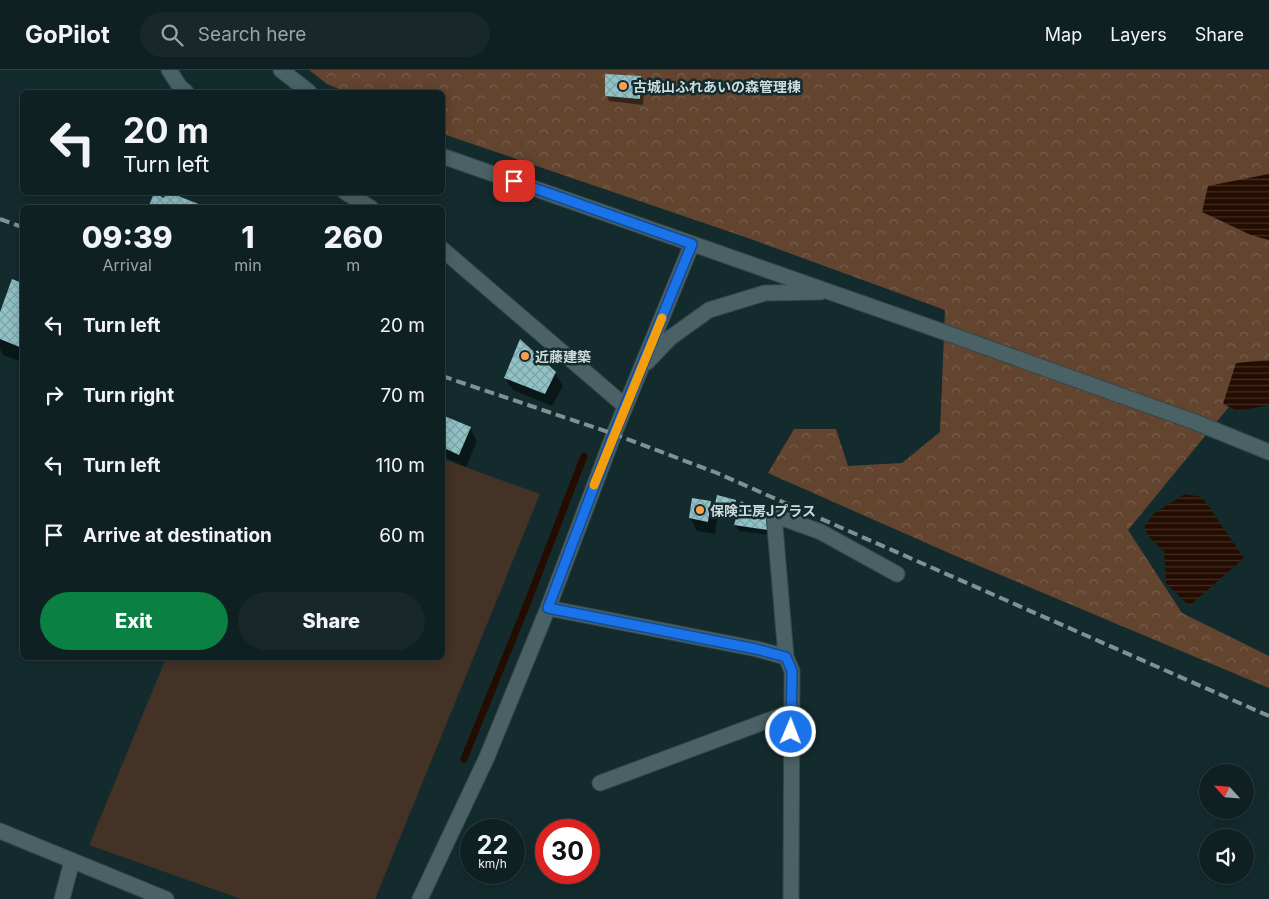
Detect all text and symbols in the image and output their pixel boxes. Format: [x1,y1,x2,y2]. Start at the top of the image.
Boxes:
search box [140,12,490,57]
text: GoPilot [25,20,110,49]
icon: search [158,21,186,49]
text: Search here [198,23,306,46]
text: Map [1045,24,1082,45]
text: Layers [1110,24,1167,45]
text: Share [1195,24,1244,45]
place label: 古城山ふれあいの森管理棟 [633,78,801,95]
marker: 古城山ふれあいの森管理棟 [617,80,629,92]
text: 20 m [123,109,209,151]
icon: left [40,110,105,175]
text: Turn left [123,151,209,177]
pin [493,160,535,202]
icon: arrive [500,167,528,195]
text: 09:39 [82,219,173,255]
text: 1 [241,219,255,255]
text: 260 [323,219,383,255]
text: Arrival [103,255,152,275]
text: min [234,255,262,275]
text: m [346,255,360,275]
icon: left [40,311,68,339]
text: Turn left [83,314,161,337]
text: 20 m [379,314,425,337]
place label: 近藤建築 [535,348,591,365]
marker: 近藤建築 [519,350,531,362]
icon: right [40,381,68,409]
text: Turn right [83,384,174,407]
text: 70 m [381,384,425,407]
icon: left [40,451,68,479]
text: Turn left [83,454,161,477]
text: 110 m [376,454,425,477]
place label: 保険工房Jプラス [710,502,816,519]
marker: 保険工房Jプラス [694,504,706,516]
icon: arrive [40,521,68,549]
text: Arrive at destination [83,524,272,547]
text: 60 m [379,524,425,547]
button: Exit [40,592,228,650]
button: Share [238,592,425,650]
position arrow [764,705,816,757]
north arrow [1199,764,1254,819]
map controls [1199,764,1254,884]
speed limit sign: 30 [535,819,600,884]
button: sound [1199,829,1254,884]
text: 22 [477,830,508,860]
text: km/h [478,856,507,871]

